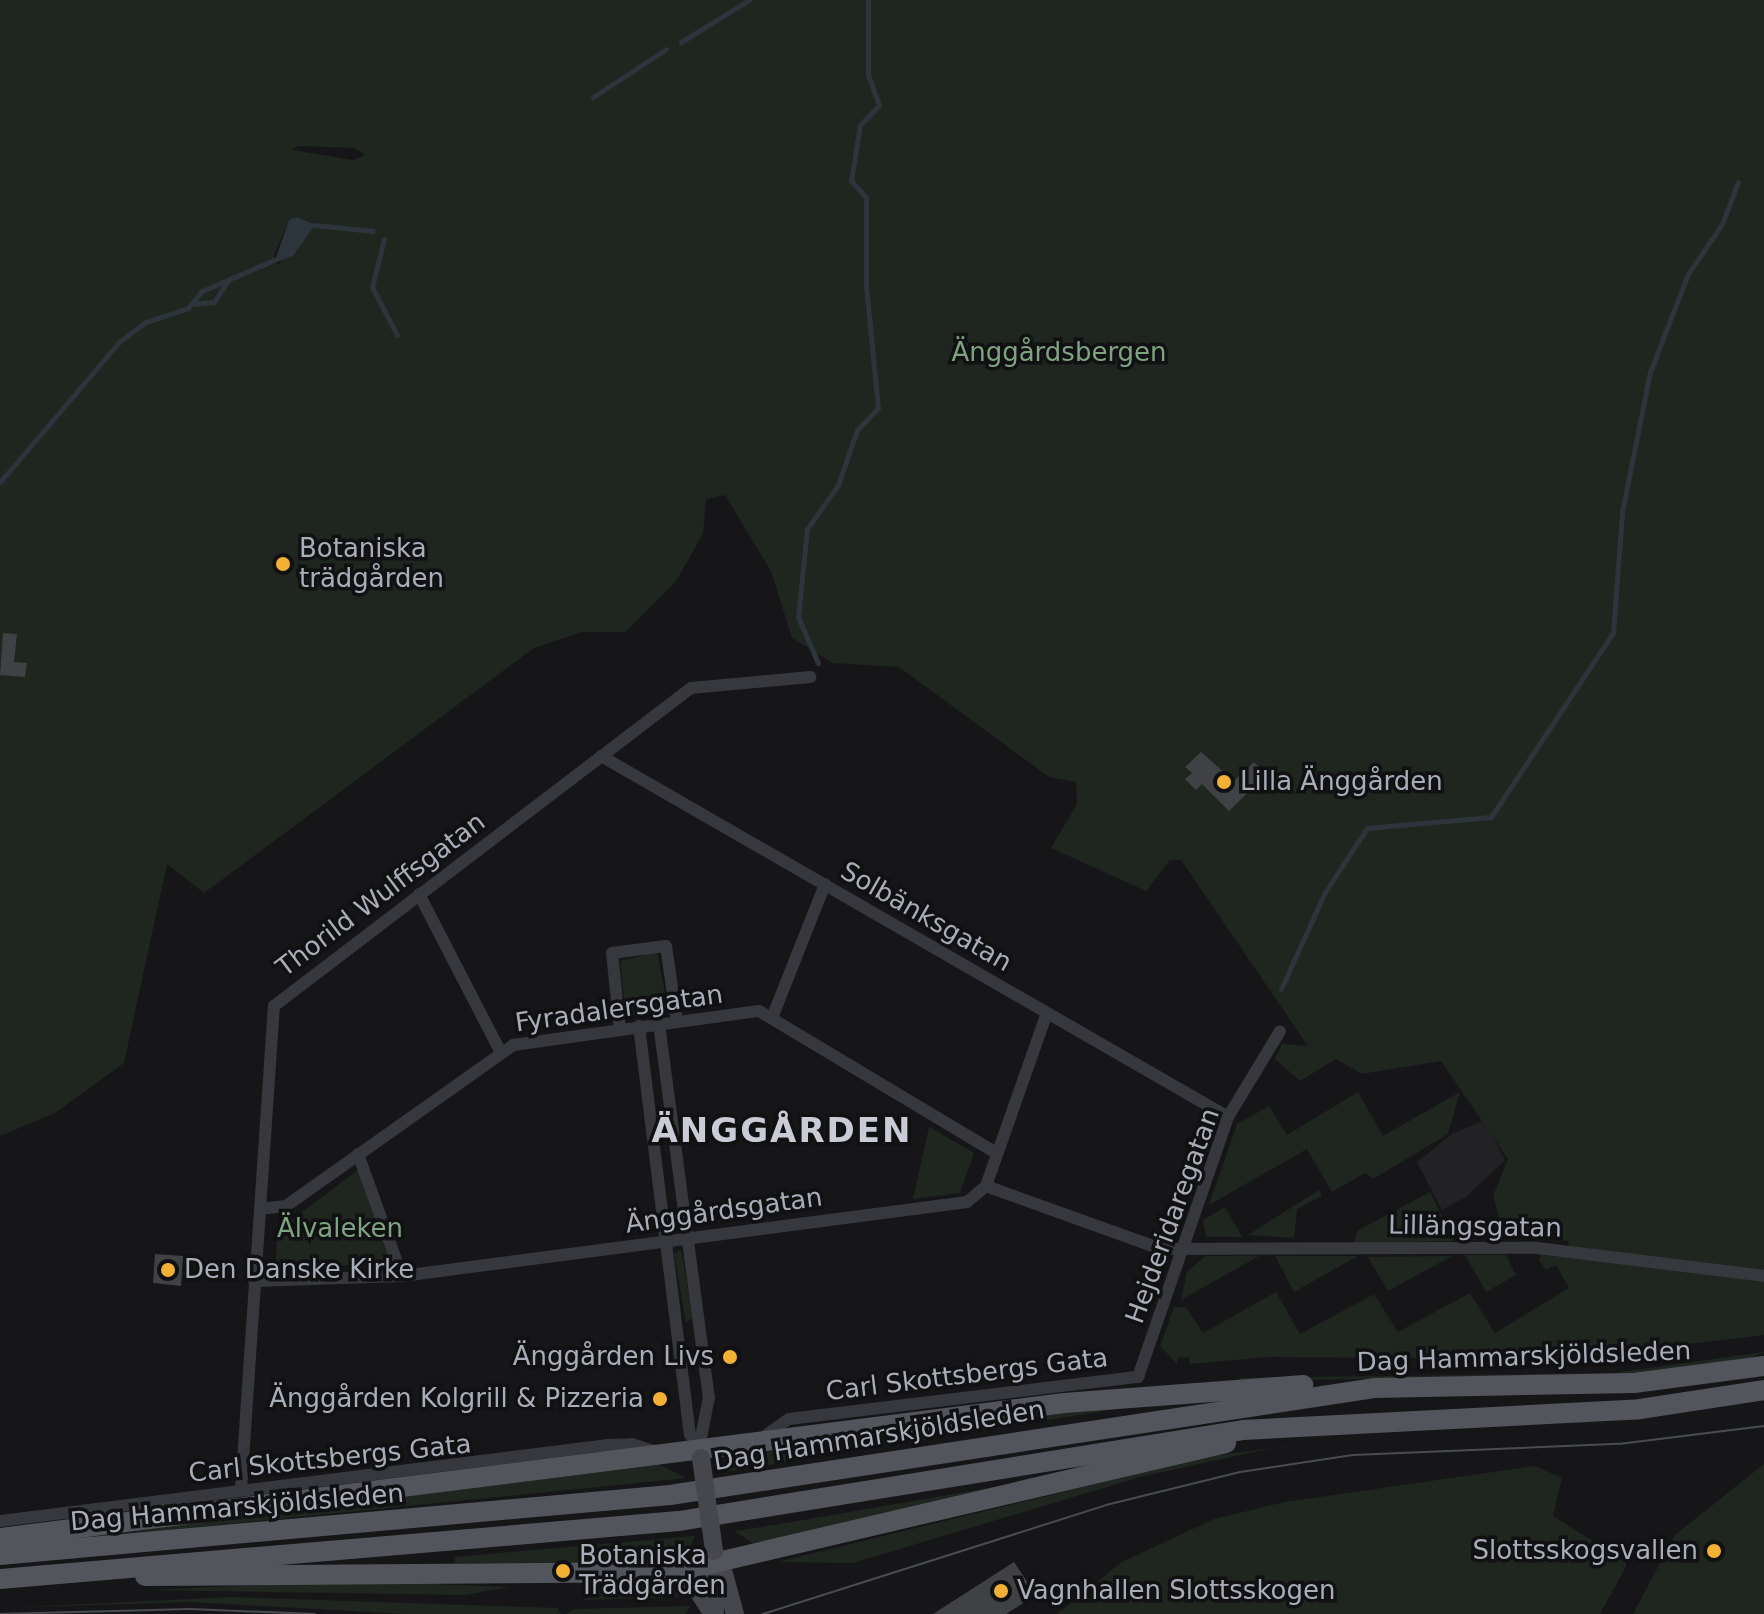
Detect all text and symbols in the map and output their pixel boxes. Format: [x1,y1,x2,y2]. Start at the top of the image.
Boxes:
park label: Änggårdsbergen [951,337,1167,369]
place label: Botaniska trädgården [299,533,444,594]
marker: Botaniska trädgården [274,555,292,573]
place label: Lilla Änggården [1240,766,1443,798]
marker: Lilla Änggården [1215,773,1233,791]
street label: Thorild Wulffsgatan [271,806,491,984]
street label: Solbänksgatan [835,855,1017,979]
street label: Fyradalersgatan [513,979,725,1039]
street label: Hejderidaregatan [1120,1104,1226,1328]
district label: ÄNGGÅRDEN [652,1111,912,1151]
street label: Änggårdsgatan [624,1182,824,1240]
street label: Lillängsgatan [1388,1210,1562,1244]
park label: Älvaleken [277,1213,403,1245]
place label: Den Danske Kirke [184,1254,414,1286]
marker: Den Danske Kirke [159,1261,177,1279]
street label: Dag Hammarskjöldsleden [1356,1336,1692,1378]
place label: Änggården Livs [513,1341,714,1373]
street label: Carl Skottsbergs Gata [824,1342,1110,1408]
marker: Änggården Livs [721,1348,739,1366]
place label: Änggården Kolgrill & Pizzeria [269,1383,644,1415]
marker: Änggården Kolgrill & Pizzeria [651,1390,669,1408]
street label: Dag Hammarskjöldsleden [711,1394,1047,1478]
street label: Carl Skottsbergs Gata [187,1429,473,1489]
street label: Dag Hammarskjöldsleden [69,1478,405,1538]
place label: Slottsskogsvallen [1473,1535,1698,1567]
place label: Botaniska Trädgården [579,1540,726,1602]
marker: Slottsskogsvallen [1705,1542,1723,1560]
marker: Botaniska Trädgården [554,1562,572,1580]
place label: Vagnhallen Slottsskogen [1017,1575,1335,1607]
marker: Vagnhallen Slottsskogen [992,1582,1010,1600]

